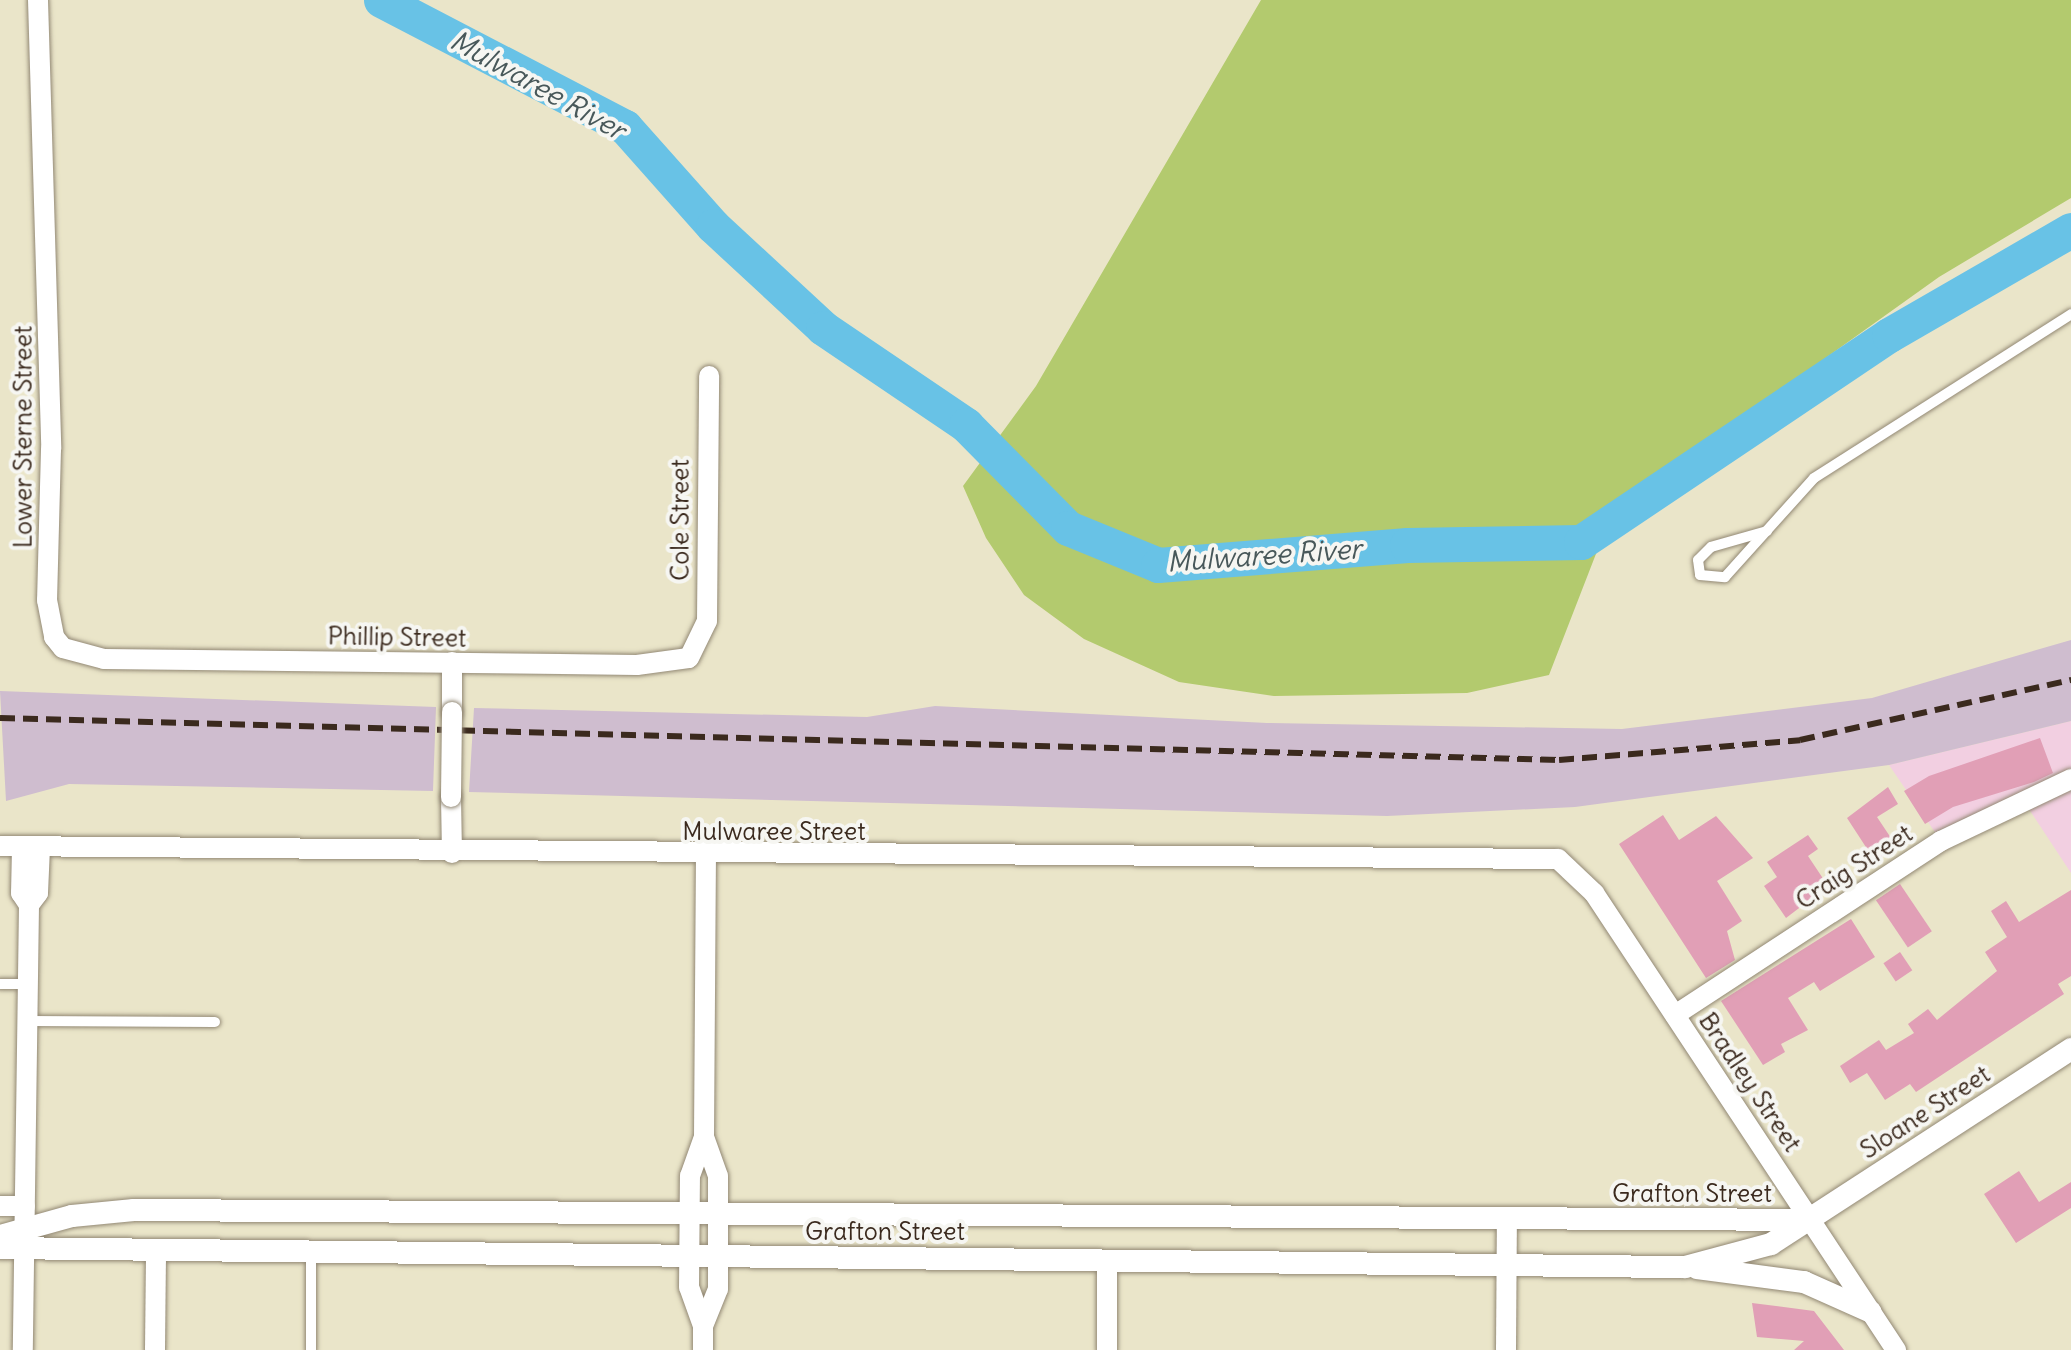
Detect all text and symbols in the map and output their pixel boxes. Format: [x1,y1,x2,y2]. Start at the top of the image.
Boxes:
water label: Mulwaree River [445,23,631,147]
street label: Lower Sterne Street [8,326,38,548]
street label: Cole Street [665,459,695,581]
water label: Mulwaree River [1166,531,1362,579]
street label: Phillip Street [327,621,467,653]
street label: Mulwaree Street [682,816,866,846]
street label: Craig Street [1790,818,1918,916]
street label: Bradley Street [1693,1007,1807,1157]
street label: Sloane Street [1855,1059,1995,1165]
street label: Grafton Street [1612,1178,1772,1208]
street label: Grafton Street [805,1216,965,1246]

